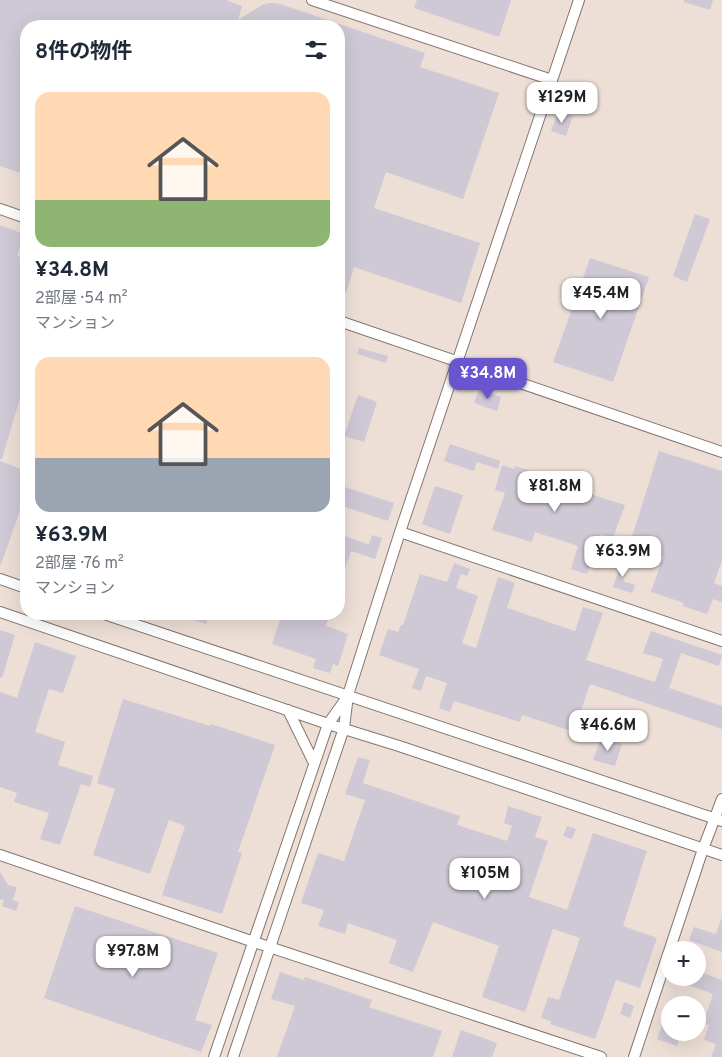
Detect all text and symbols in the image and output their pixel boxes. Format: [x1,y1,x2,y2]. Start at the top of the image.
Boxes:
icon: filters [302,36,330,64]
text: 8件の物件 [35,39,132,66]
pin: ¥129M [527,82,597,124]
text: ¥129M [538,88,586,108]
icon: home [138,124,228,214]
text: ¥34.8M [35,257,109,284]
pin: ¥45.4M [560,278,642,320]
text: ¥45.4M [573,284,629,304]
text: 2部屋 · 54 m² [35,289,128,309]
text: マンション [35,314,115,334]
pin: ¥34.8M [447,358,529,400]
text: ¥34.8M [460,364,516,384]
icon: home [138,389,228,479]
pin: ¥81.8M [514,470,596,513]
text: ¥81.8M [528,477,582,497]
text: ¥63.9M [35,522,108,549]
pin: ¥63.9M [582,536,664,578]
text: ¥63.9M [595,542,651,562]
text: 2部屋 · 76 m² [35,554,124,574]
text: マンション [35,579,115,599]
pin: ¥46.6M [567,710,649,752]
text: ¥46.6M [580,716,636,736]
pin: ¥105M [450,858,520,900]
text: ¥105M [460,864,510,884]
pin: ¥97.8M [92,936,174,978]
map controls [661,941,706,1041]
button: + [661,941,706,986]
text: ¥97.8M [107,942,159,962]
button: − [661,996,706,1041]

